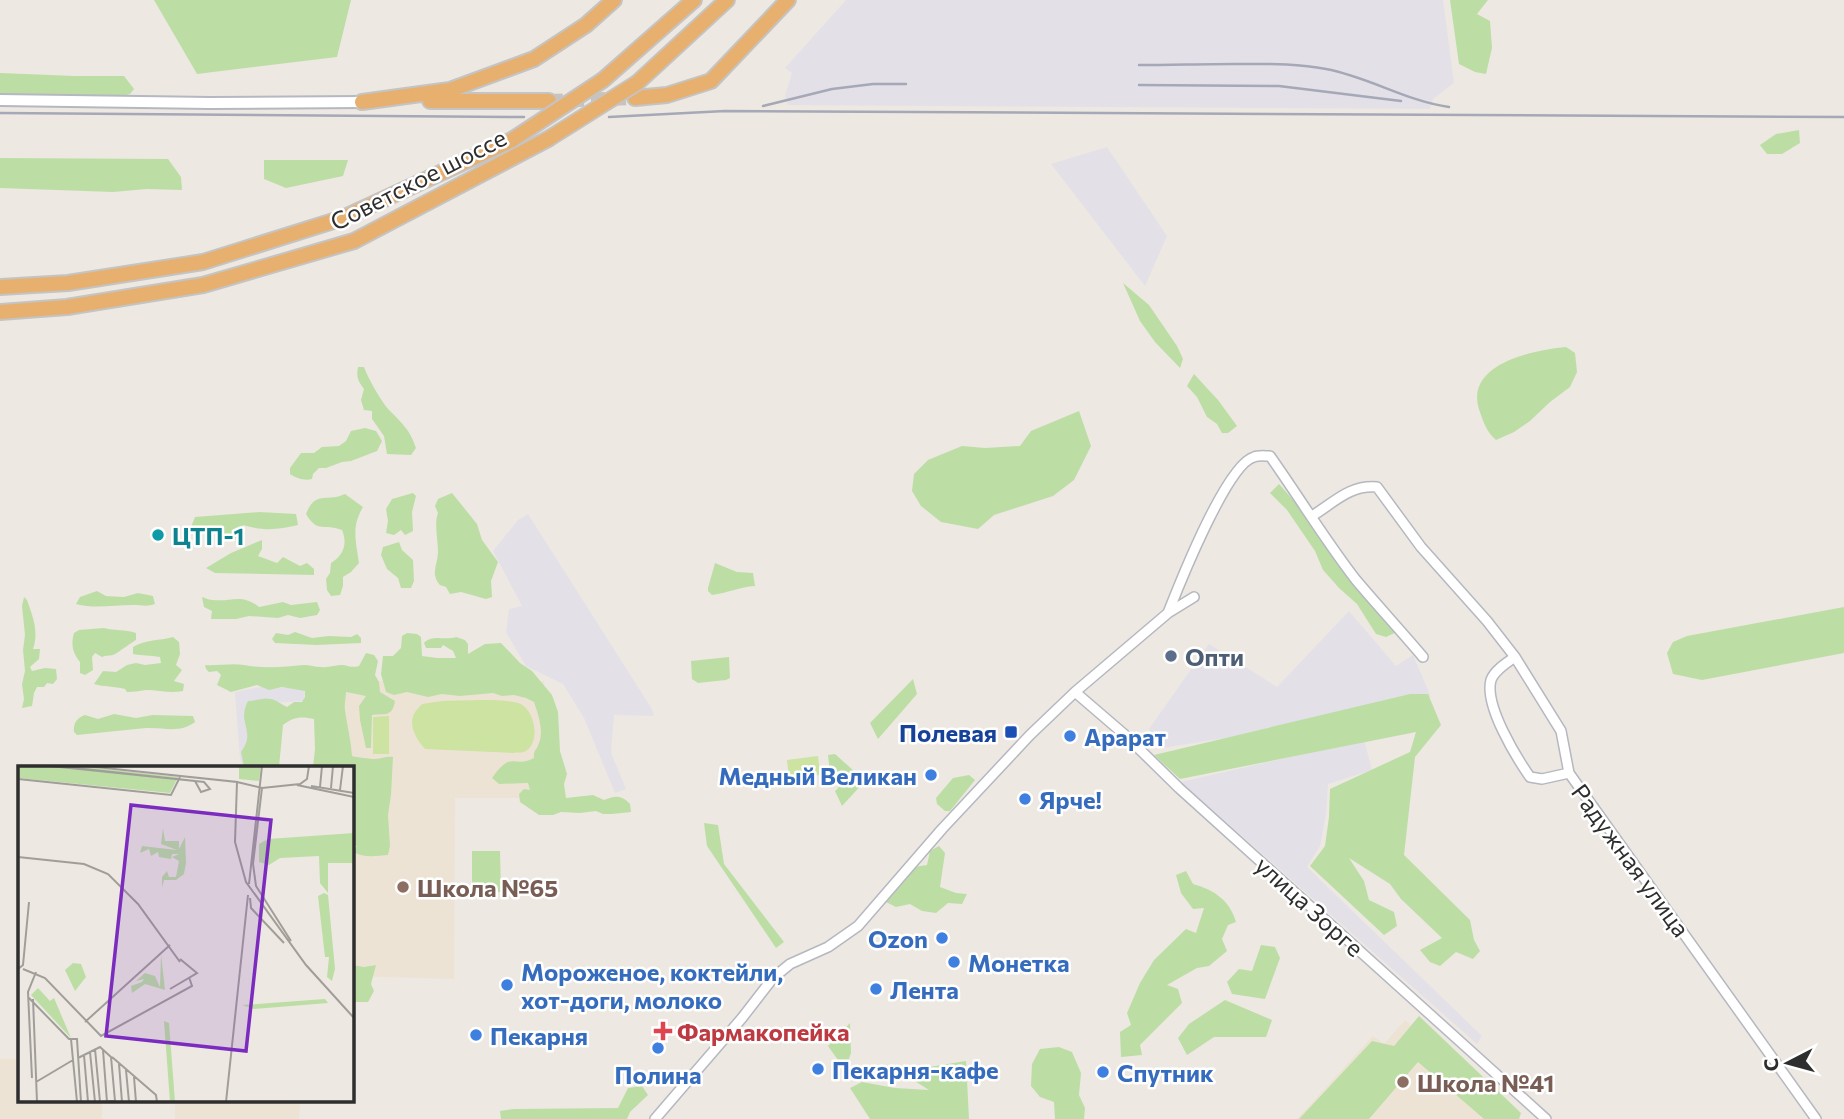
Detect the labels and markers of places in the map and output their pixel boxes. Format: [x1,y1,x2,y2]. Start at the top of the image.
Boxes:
place label: ЦТП-1 [172,521,244,550]
marker: ЦТП-1 [150,527,166,543]
place label: Опти [1185,642,1244,671]
marker: Опти [1163,648,1179,664]
place label: Полевая [899,718,997,747]
place label: Арарат [1084,722,1167,751]
marker: Полевая [1003,724,1019,740]
marker: Арарат [1062,728,1078,744]
place label: Медный Великан [718,761,917,790]
marker: Медный Великан [923,767,939,783]
place label: Ярче! [1039,785,1102,814]
marker: Ярче! [1017,791,1033,807]
place label: Школа №65 [417,873,558,902]
marker: Школа №65 [395,879,411,895]
place label: Ozon [868,924,928,953]
marker: Ozon [934,930,950,946]
place label: Монетка [968,948,1070,977]
marker: Монетка [946,954,962,970]
place label: Мороженое, коктейли, хот-доги, молоко [521,957,783,1014]
place label: Лента [890,975,959,1004]
marker: Мороженое, коктейли, хот-доги, молоко [499,977,515,993]
marker: Лента [868,981,884,997]
place label: Фармакопейка [677,1017,850,1046]
place label: Пекарня [490,1021,588,1050]
marker: Фармакопейка [655,1023,671,1039]
marker: Пекарня [468,1027,484,1043]
marker: Полина [650,1040,666,1056]
place label: Пекарня-кафе [832,1055,999,1084]
place label: Спутник [1117,1058,1214,1087]
place label: Полина [615,1060,701,1089]
marker: Пекарня-кафе [810,1061,826,1077]
marker: Спутник [1095,1064,1111,1080]
place label: Школа №41 [1417,1068,1554,1097]
marker: Школа №41 [1395,1074,1411,1090]

